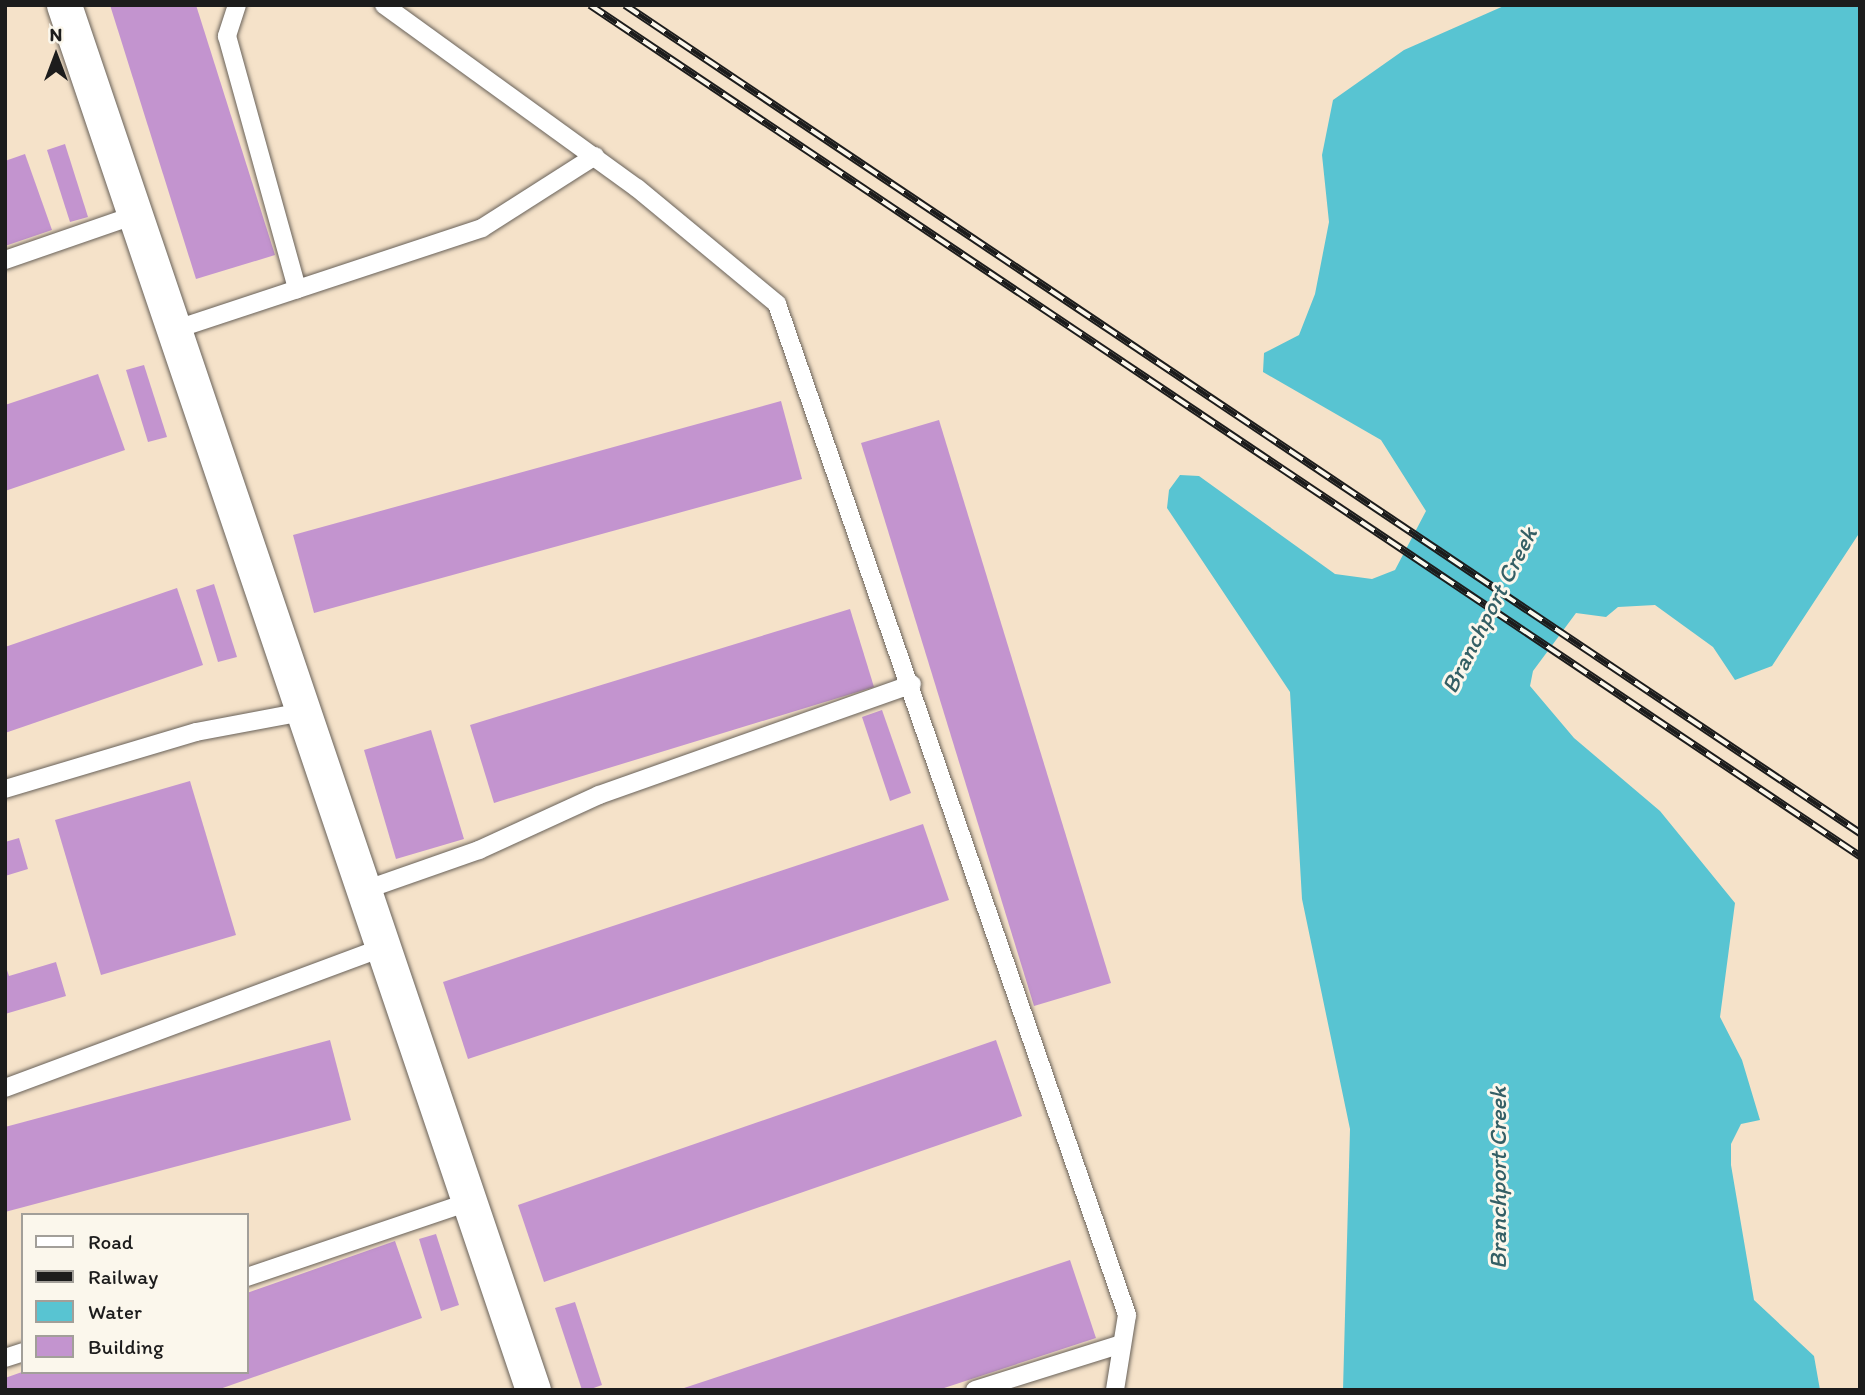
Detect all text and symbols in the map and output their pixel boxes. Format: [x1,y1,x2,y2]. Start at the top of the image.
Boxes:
north arrow [21,21,91,91]
text: N [50,23,62,46]
water label: Branchport Creek [1435,522,1543,698]
water label: Branchport Creek [1484,1087,1512,1269]
legend [21,1213,248,1374]
text: Road [88,1229,133,1254]
text: Railway [88,1264,158,1289]
text: Water [88,1299,142,1324]
text: Building [88,1334,164,1359]

